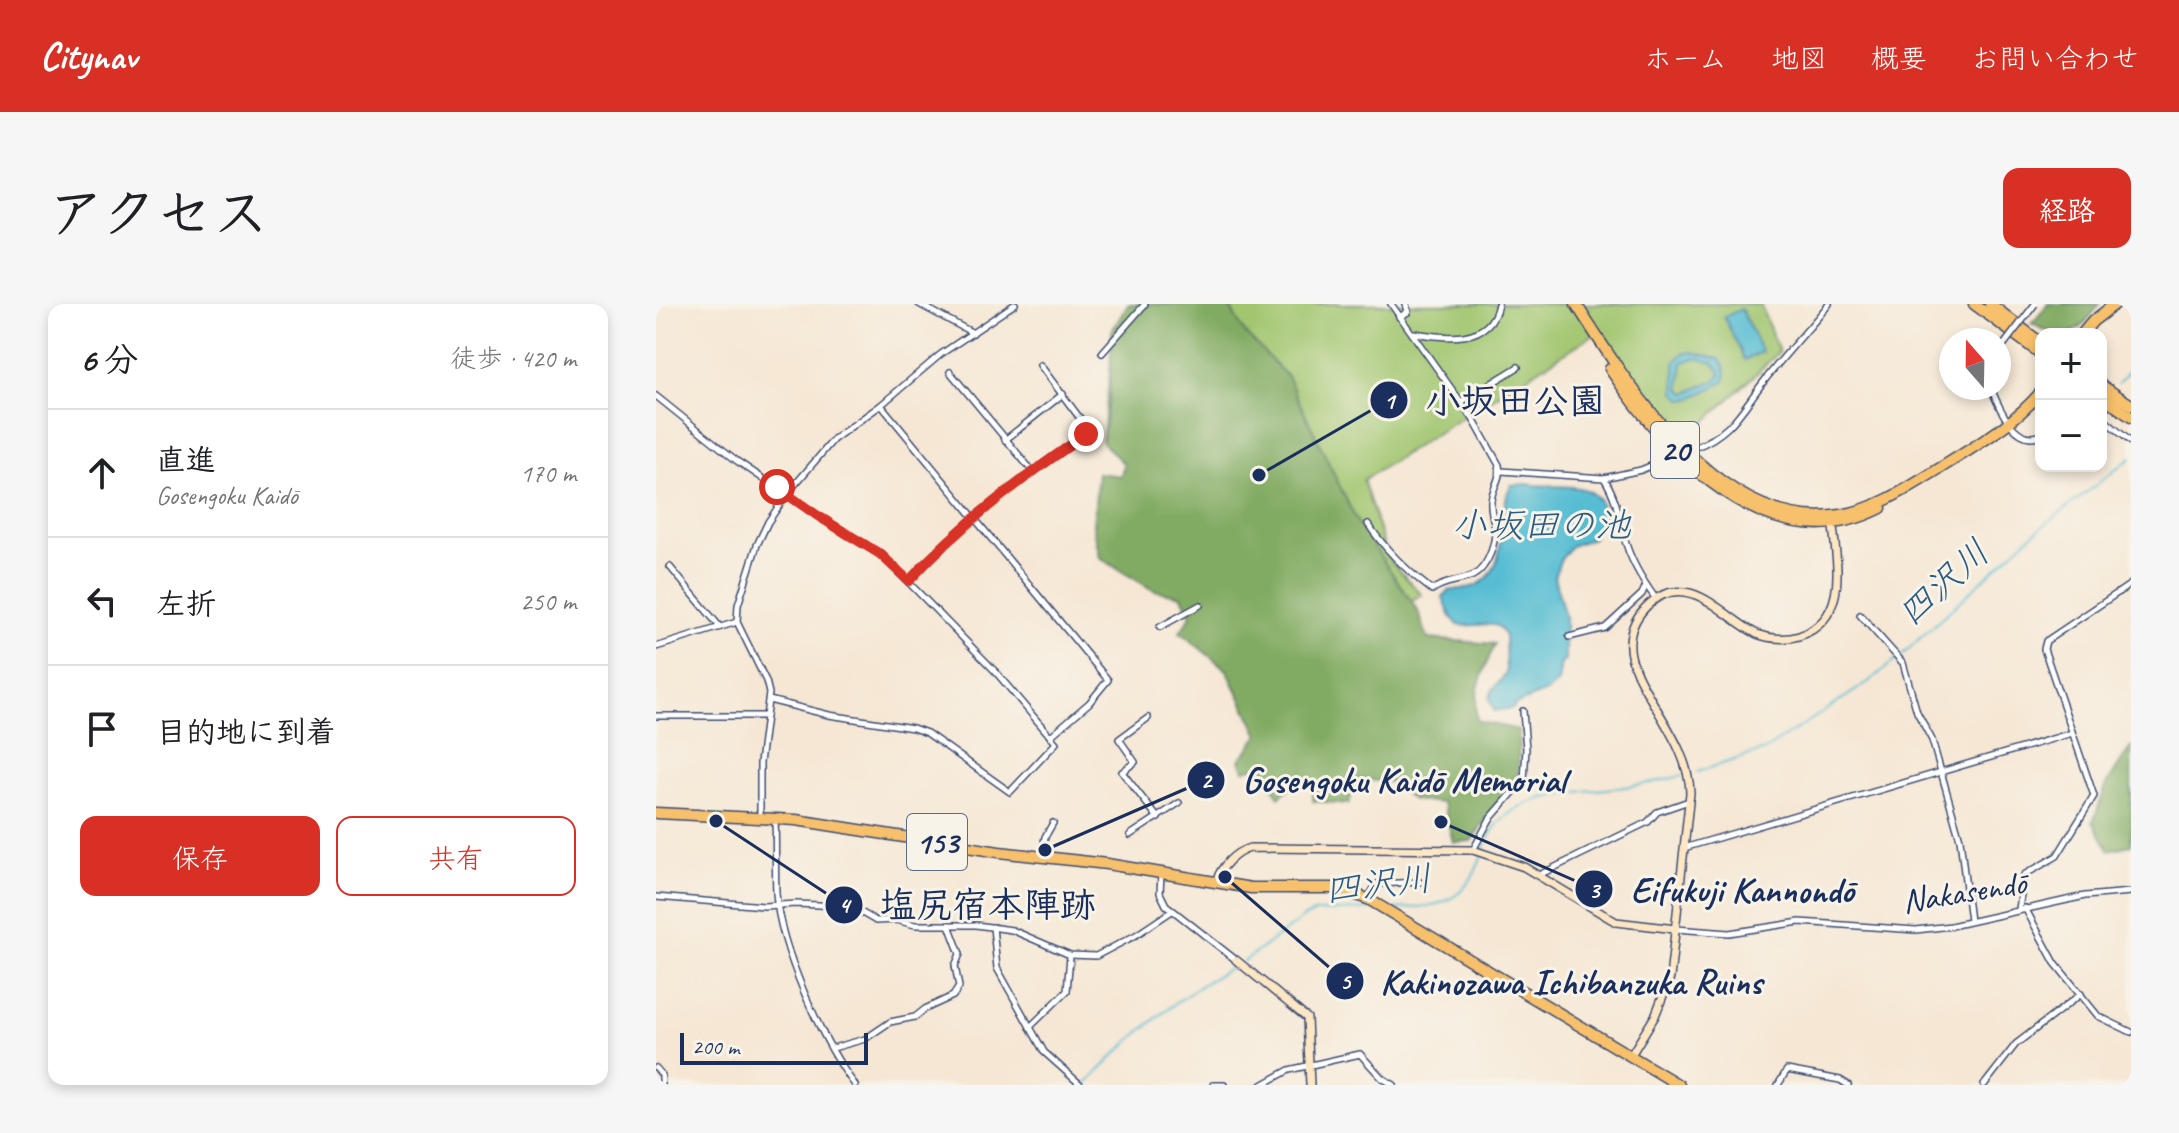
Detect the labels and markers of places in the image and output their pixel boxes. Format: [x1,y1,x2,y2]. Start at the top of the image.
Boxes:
callout: 小坂田公園 [1369,370,1621,430]
callout: Gosengoku Kaidō Memorial [1186,750,1582,810]
callout: Eifukuji Kannondō [1574,859,1870,919]
callout: 塩尻宿本陣跡 [824,875,1112,935]
callout: Kakinozawa Ichibanzuka Ruins [1325,951,1778,1011]

